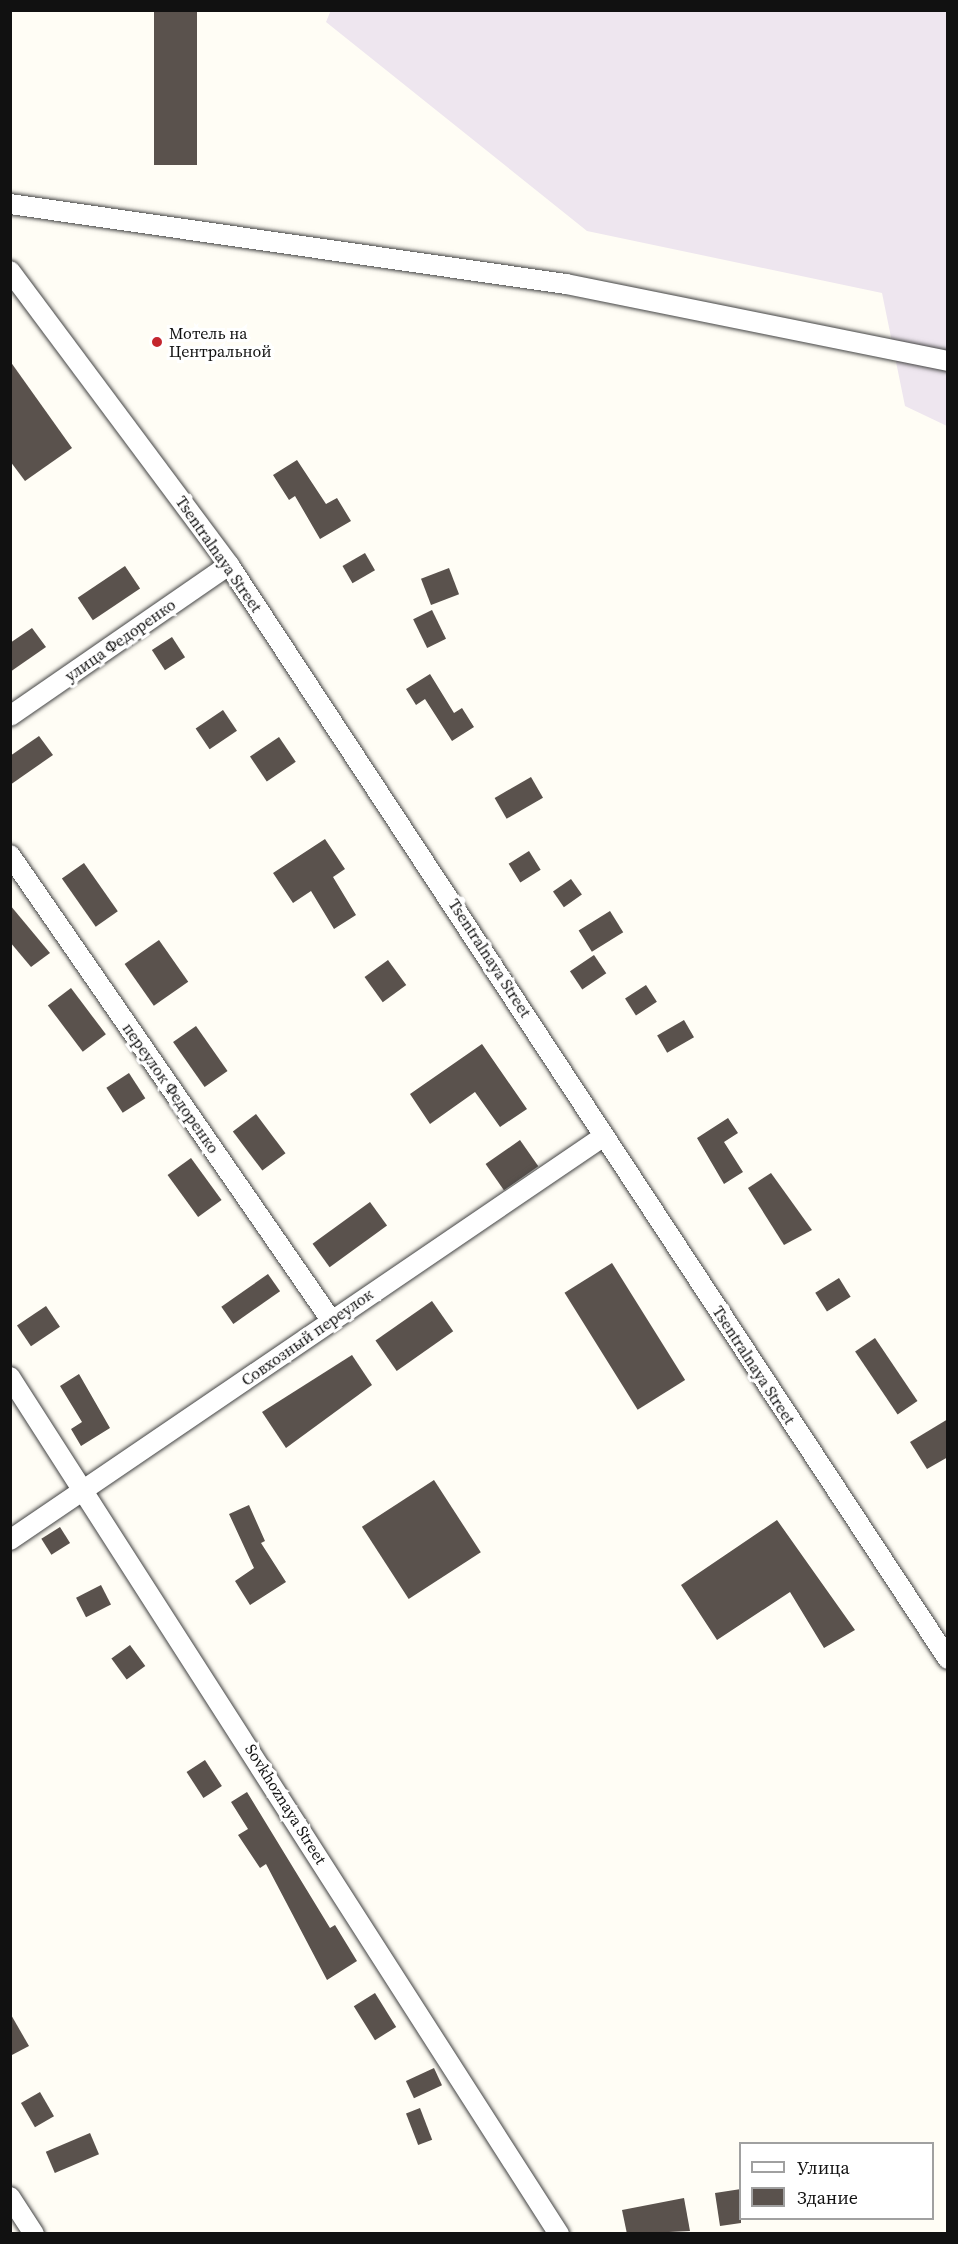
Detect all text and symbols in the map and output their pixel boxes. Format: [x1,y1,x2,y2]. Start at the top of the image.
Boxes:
place label: Мотель на Центральной [169,323,272,361]
marker: Мотель на Центральной [150,335,164,349]
street label: Tsentralnaya Street [172,492,266,616]
street label: улица Федоренко [61,595,179,685]
street label: Tsentralnaya Street [445,895,535,1021]
street label: переулок Федоренко [119,1019,223,1157]
street label: Совхозный переулок [237,1284,377,1390]
street label: Tsentralnaya Street [709,1302,799,1428]
street label: Sovkhoznaya Street [241,1740,331,1868]
legend [739,2142,934,2220]
text: Улица [797,2155,850,2180]
text: Здание [797,2185,858,2210]

